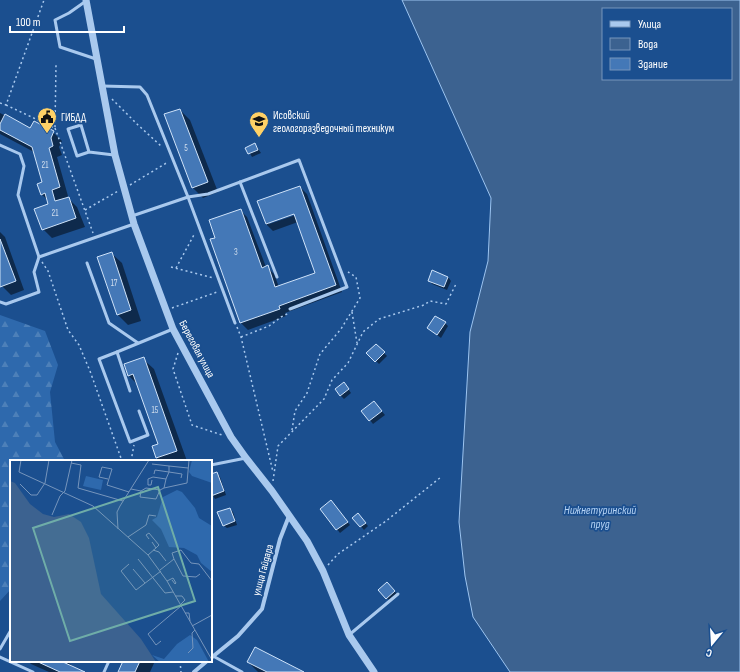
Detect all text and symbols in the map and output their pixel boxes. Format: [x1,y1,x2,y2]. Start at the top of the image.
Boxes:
scale bar [10,8,124,34]
legend [602,8,732,80]
text: 100 m [16,15,41,30]
text: Улица [638,17,662,32]
text: Вода [638,37,658,52]
text: Здание [638,57,668,72]
public building icon: ГИБДД [36,106,58,134]
place label: Исовский геологоразведочный техникум [273,109,394,135]
school or university icon: Исовский геологоразведочный техникум [248,110,270,138]
place label: ГИБДД [61,111,87,124]
house number: 5 [184,143,188,154]
house number: 21 [42,160,49,171]
house number: 21 [52,208,59,219]
house number: 3 [234,247,238,258]
house number: 17 [111,278,118,289]
street label: Береговая улица [176,318,218,380]
house number: 15 [152,405,159,416]
inset map [10,460,212,662]
water label: Нижнетуринский пруд [564,503,636,532]
street label: улица Гайдара [250,543,276,597]
north arrow [692,624,732,664]
text: С [704,646,714,660]

